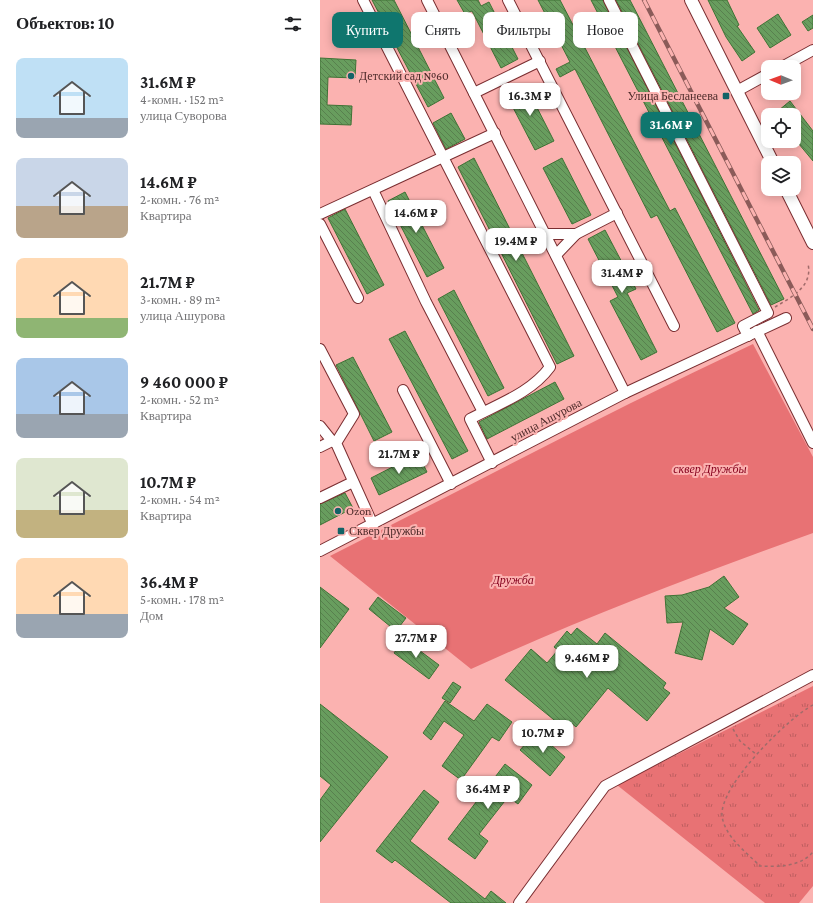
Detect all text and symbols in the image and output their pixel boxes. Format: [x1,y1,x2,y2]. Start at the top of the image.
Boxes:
chip: Купить [332,12,403,48]
chip: Снять [411,12,475,48]
chip: Фильтры [483,12,565,48]
chip: Новое [573,12,638,48]
icon: filters [282,13,304,35]
text: Объектов: 10 [16,14,115,33]
north arrow [761,60,801,100]
map controls [761,60,801,196]
place label: Детский сад №60 [359,69,449,83]
marker: Детский сад №60 [346,71,356,81]
text: 31.6M ₽ [140,73,196,92]
icon: home [48,74,96,122]
pin: 16.3M ₽ [493,83,567,117]
text: 16.3M ₽ [509,88,551,103]
place label: Улица Бесланеева [627,89,719,103]
marker: Улица Бесланеева [721,91,731,101]
text: 4-комн. · 152 m² [140,92,224,107]
text: улица Суворова [140,108,227,123]
button: locate [761,108,801,148]
pin: 31.6M ₽ [634,112,708,146]
text: 31.6M ₽ [650,117,692,132]
button: layers [761,156,801,196]
text: 14.6M ₽ [140,173,197,192]
icon: home [48,174,96,222]
text: 2-комн. · 76 m² [140,192,219,207]
pin: 14.6M ₽ [379,200,453,234]
text: 14.6M ₽ [394,205,438,220]
text: Квартира [140,208,192,223]
pin: 19.4M ₽ [479,228,553,262]
text: 19.4M ₽ [494,233,538,248]
pin: 31.4M ₽ [585,260,659,294]
text: 31.4M ₽ [601,265,643,280]
text: 21.7M ₽ [140,273,195,292]
icon: home [48,274,96,322]
text: 3-комн. · 89 m² [140,292,220,307]
text: улица Ашурова [140,308,225,323]
text: 9 460 000 ₽ [140,373,228,392]
icon: home [48,374,96,422]
text: 2-комн. · 52 m² [140,392,219,407]
street label: улица Ашурова [508,395,585,445]
text: Квартира [140,408,192,423]
pin: 21.7M ₽ [362,441,436,475]
text: 21.7M ₽ [378,446,420,461]
park label: сквер Дружбы [673,462,747,476]
text: 10.7M ₽ [140,473,196,492]
icon: home [48,474,96,522]
text: 2-комн. · 54 m² [140,492,220,507]
place label: Ozon [346,504,372,518]
marker: Ozon [333,506,343,516]
text: Квартира [140,508,192,523]
place label: Сквер Дружбы [349,524,424,538]
marker: Сквер Дружбы [336,526,346,536]
text: 36.4M ₽ [140,573,199,592]
park label: Дружба [491,573,534,587]
icon: home [48,574,96,622]
text: 5-комн. · 178 m² [140,592,224,607]
text: Дом [140,608,163,623]
pin: 27.7M ₽ [379,625,453,659]
text: 27.7M ₽ [395,630,437,645]
pin: 9.46M ₽ [550,645,624,679]
text: 9.46M ₽ [564,650,610,665]
pin: 10.7M ₽ [506,720,580,754]
text: 10.7M ₽ [522,725,565,740]
pin: 36.4M ₽ [451,776,525,810]
text: 36.4M ₽ [466,781,510,796]

